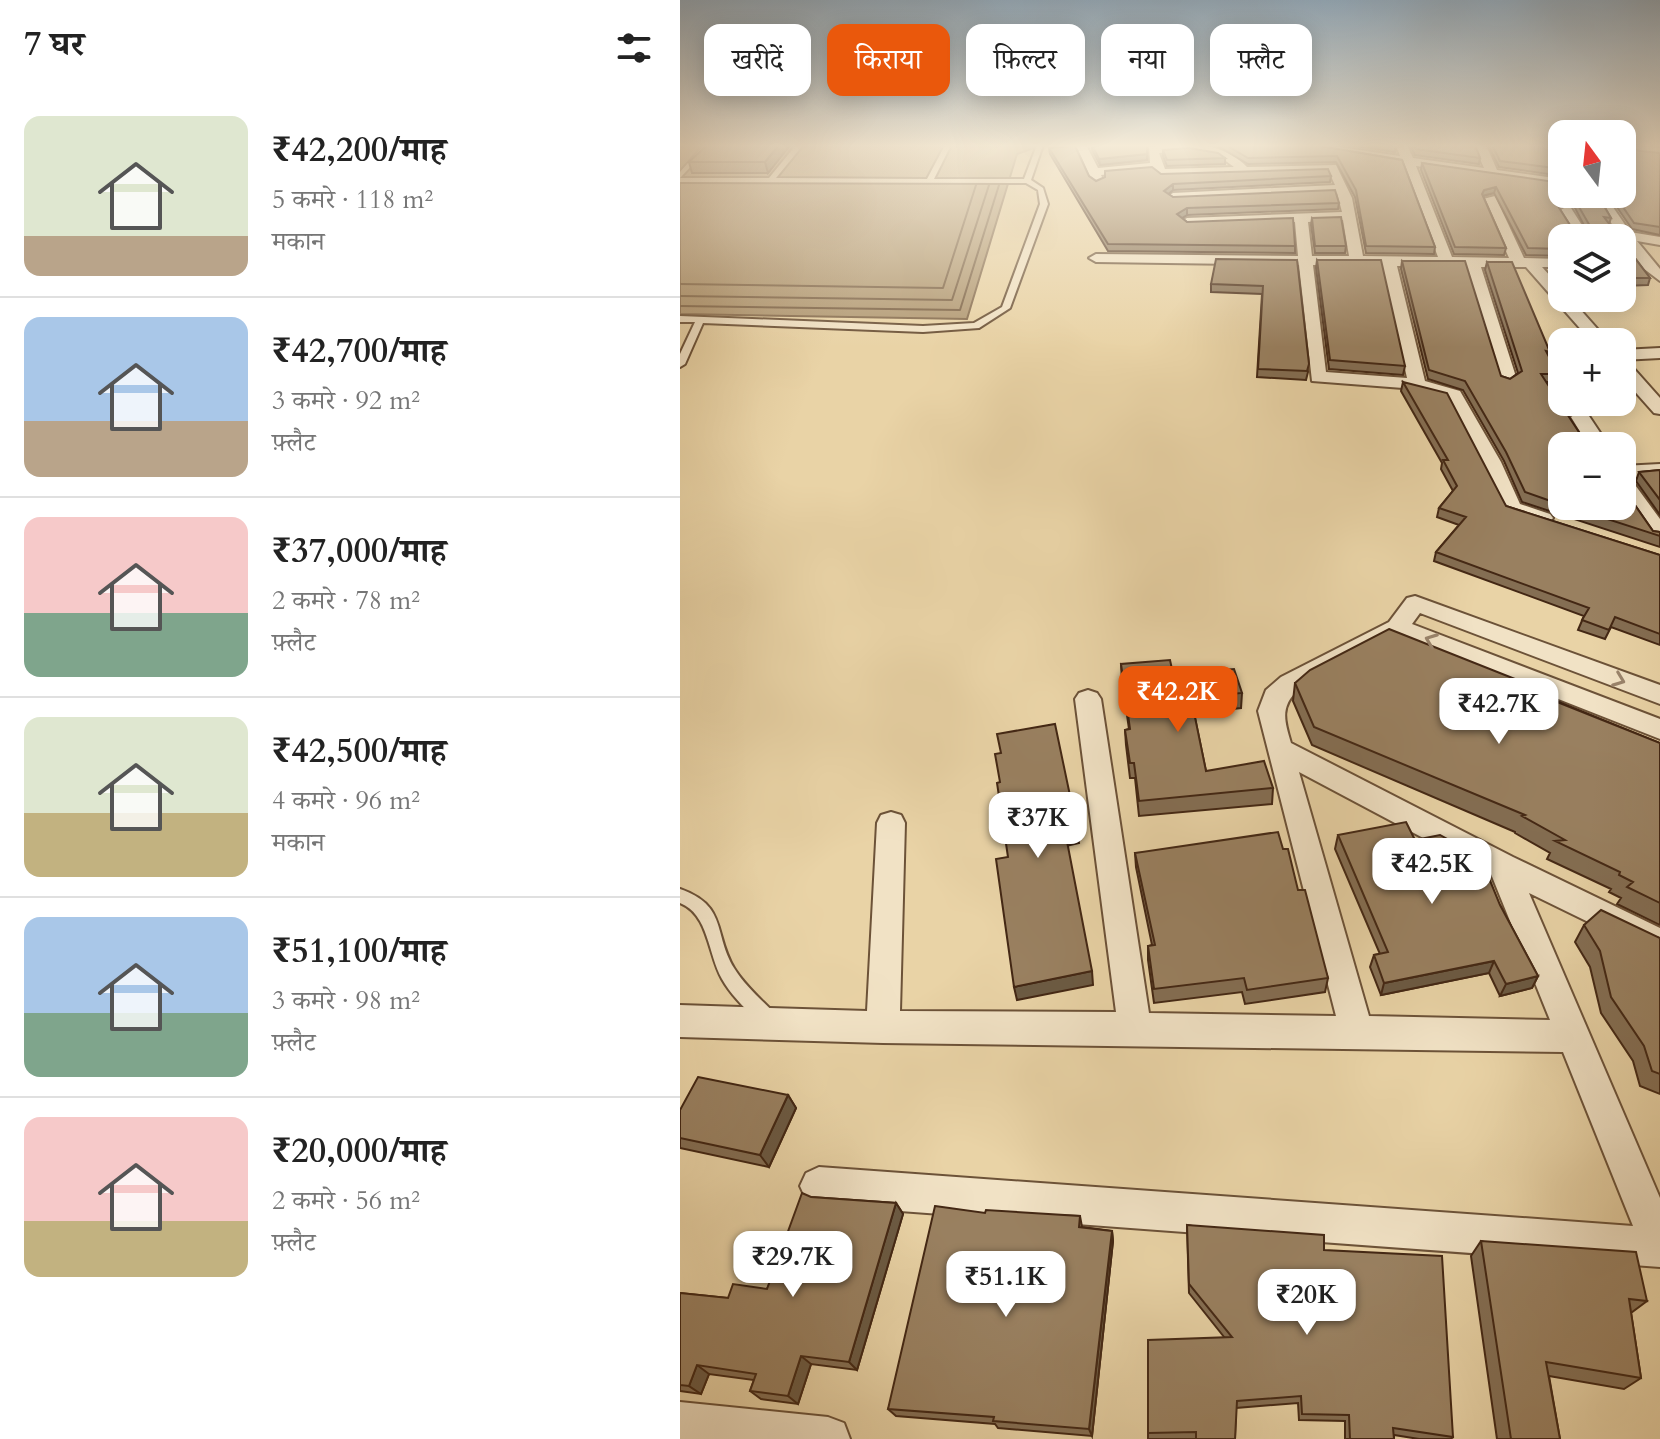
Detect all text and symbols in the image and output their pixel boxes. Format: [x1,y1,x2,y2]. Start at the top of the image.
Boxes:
text: 7 घर [24,21,84,67]
chip: खरीदें [704,24,811,96]
chip: किराया [827,24,950,96]
chip: फ़िल्टर [966,24,1085,96]
chip: नया [1101,24,1194,96]
chip: फ़्लैट [1210,24,1312,96]
icon: filters [612,26,656,70]
north arrow [1548,120,1636,208]
map controls [1548,120,1636,520]
text: ₹42,200/माह [272,127,446,173]
icon: home [88,148,184,244]
text: 5 कमरे · 118 m² [272,182,433,217]
text: मकान [272,224,325,259]
button: layers [1548,224,1636,312]
text: ₹42,700/माह [272,328,446,374]
button: + [1548,328,1636,416]
icon: home [88,349,184,445]
text: 3 कमरे · 92 m² [272,383,420,418]
text: फ़्लैट [272,425,315,460]
button: − [1548,432,1636,520]
text: ₹37,000/माह [272,528,446,574]
icon: home [88,549,184,645]
text: 2 कमरे · 78 m² [272,583,420,618]
text: फ़्लैट [272,625,315,660]
one-way arrow [1425,633,1439,650]
pin: ₹42.2K [1113,666,1243,734]
one-way arrow [1611,670,1625,687]
text: ₹42.2K [1136,674,1220,709]
pin: ₹42.7K [1434,678,1564,746]
text: ₹42.7K [1457,686,1541,721]
text: ₹42,500/माह [272,728,446,774]
icon: home [88,749,184,845]
text: 4 कमरे · 96 m² [272,783,420,818]
pin: ₹37K [991,792,1085,860]
text: ₹37K [1007,800,1069,835]
text: मकान [272,825,325,860]
pin: ₹42.5K [1367,838,1497,906]
text: ₹42.5K [1390,846,1474,881]
text: ₹51,100/माह [272,928,446,974]
icon: home [88,949,184,1045]
text: 3 कमरे · 98 m² [272,983,420,1018]
text: फ़्लैट [272,1025,315,1060]
text: ₹20,000/माह [272,1128,446,1174]
icon: home [88,1149,184,1245]
text: 2 कमरे · 56 m² [272,1183,420,1218]
text: फ़्लैट [272,1225,315,1260]
pin: ₹29.7K [728,1231,858,1299]
text: ₹29.7K [751,1239,835,1274]
pin: ₹51.1K [941,1251,1071,1319]
text: ₹51.1K [964,1259,1048,1294]
pin: ₹20K [1260,1269,1354,1337]
text: ₹20K [1276,1277,1338,1312]

